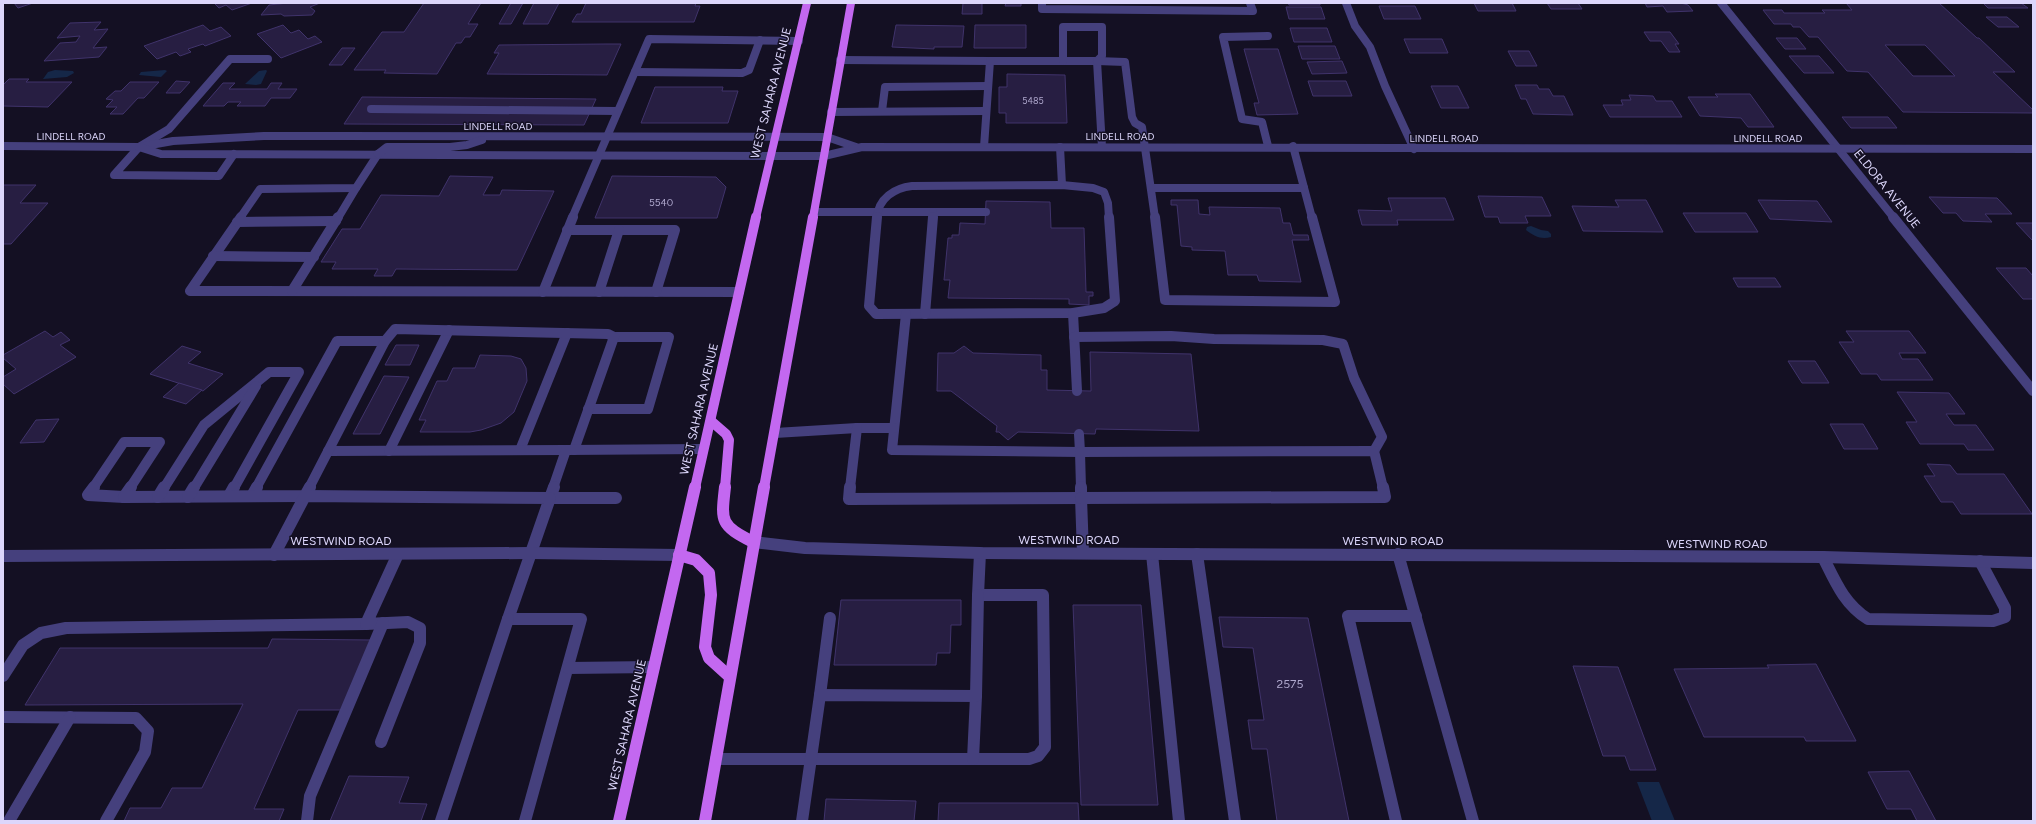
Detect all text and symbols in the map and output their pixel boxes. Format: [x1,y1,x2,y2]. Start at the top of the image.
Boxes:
street label: WEST SAHARA AVENUE [748,26,794,160]
house number: 5485 [1022,95,1044,106]
street label: LINDELL ROAD [464,120,533,133]
street label: LINDELL ROAD [37,130,106,143]
street label: LINDELL ROAD [1086,130,1155,143]
street label: LINDELL ROAD [1410,132,1479,145]
street label: LINDELL ROAD [1734,132,1803,145]
street label: ELDORA AVENUE [1851,147,1923,231]
house number: 5540 [649,196,673,209]
street label: WEST SAHARA AVENUE [677,342,721,476]
street label: WESTWIND ROAD [1018,533,1120,547]
street label: WESTWIND ROAD [290,534,392,548]
street label: WESTWIND ROAD [1342,534,1444,548]
street label: WESTWIND ROAD [1666,537,1768,551]
street label: WEST SAHARA AVENUE [605,658,649,792]
house number: 2575 [1277,677,1304,691]

